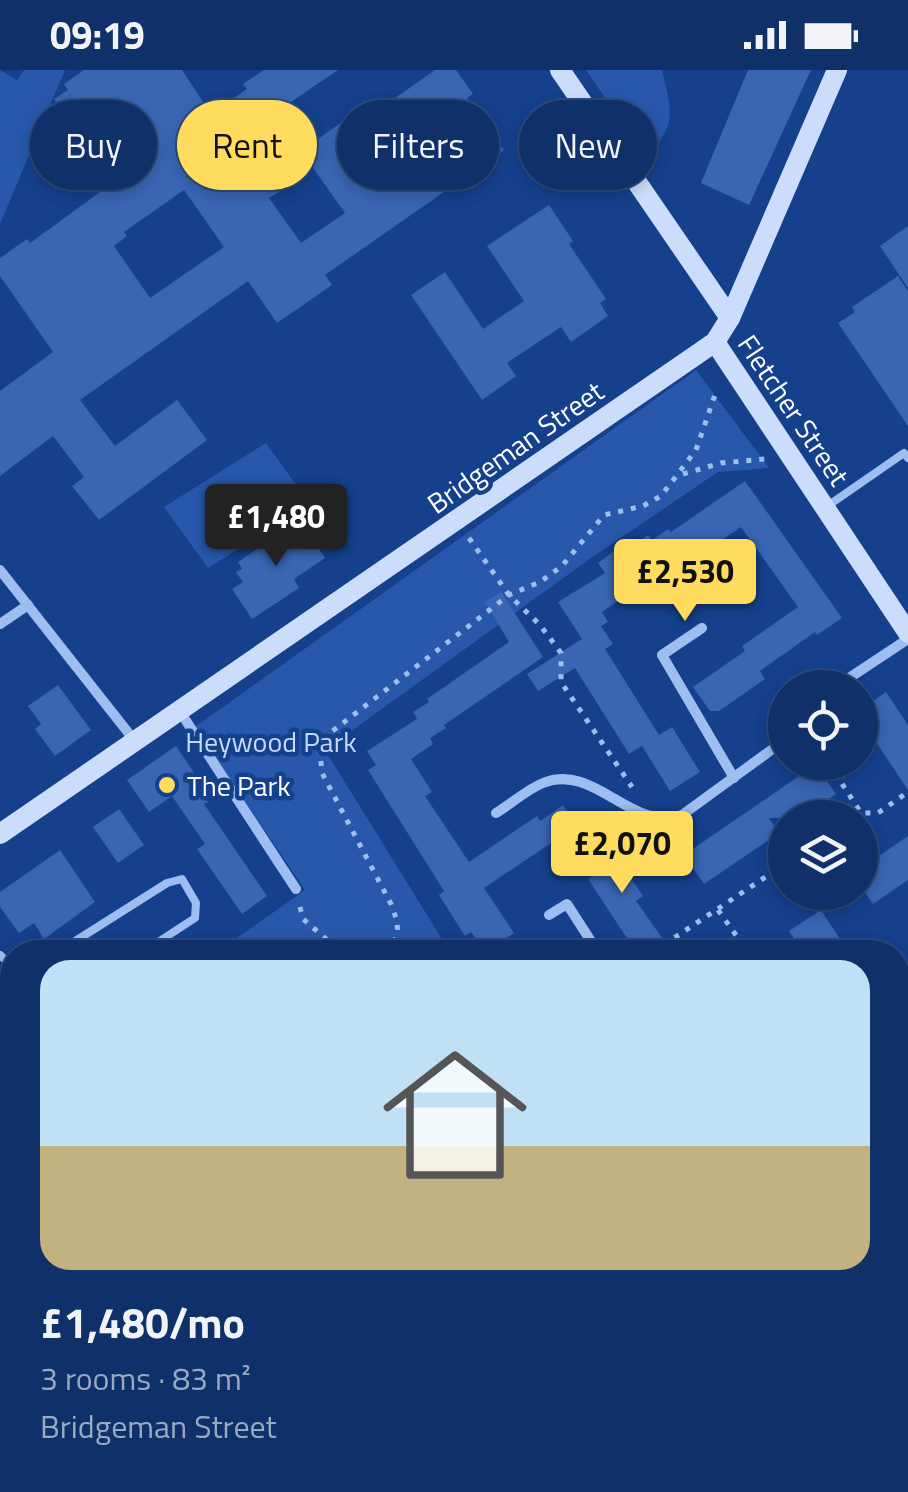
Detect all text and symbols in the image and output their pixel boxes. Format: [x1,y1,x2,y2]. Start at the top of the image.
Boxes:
text: 09:19 [50,6,145,64]
chip: Buy [30,100,157,190]
chip: Rent [177,100,317,190]
chip: Filters [337,100,499,190]
chip: New [519,100,657,190]
street label: Fletcher Street [727,326,861,494]
street label: Bridgeman Street [418,370,612,524]
pin: £1,480 [195,484,357,569]
text: £1,480 [227,492,325,540]
pin: £2,530 [604,539,766,624]
text: £2,530 [636,547,734,595]
map controls [768,670,878,910]
button: locate [768,670,878,780]
park label: Heywood Park [185,720,357,763]
place label: The Park [187,764,291,807]
marker: The Park [156,774,178,796]
button: layers [768,800,878,910]
pin: £2,070 [541,811,703,896]
text: £2,070 [573,819,671,867]
icon: home [365,1025,545,1205]
text: £1,480/mo [40,1290,245,1354]
text: 3 rooms · 83 m² [40,1354,251,1402]
text: Bridgeman Street [40,1402,277,1450]

